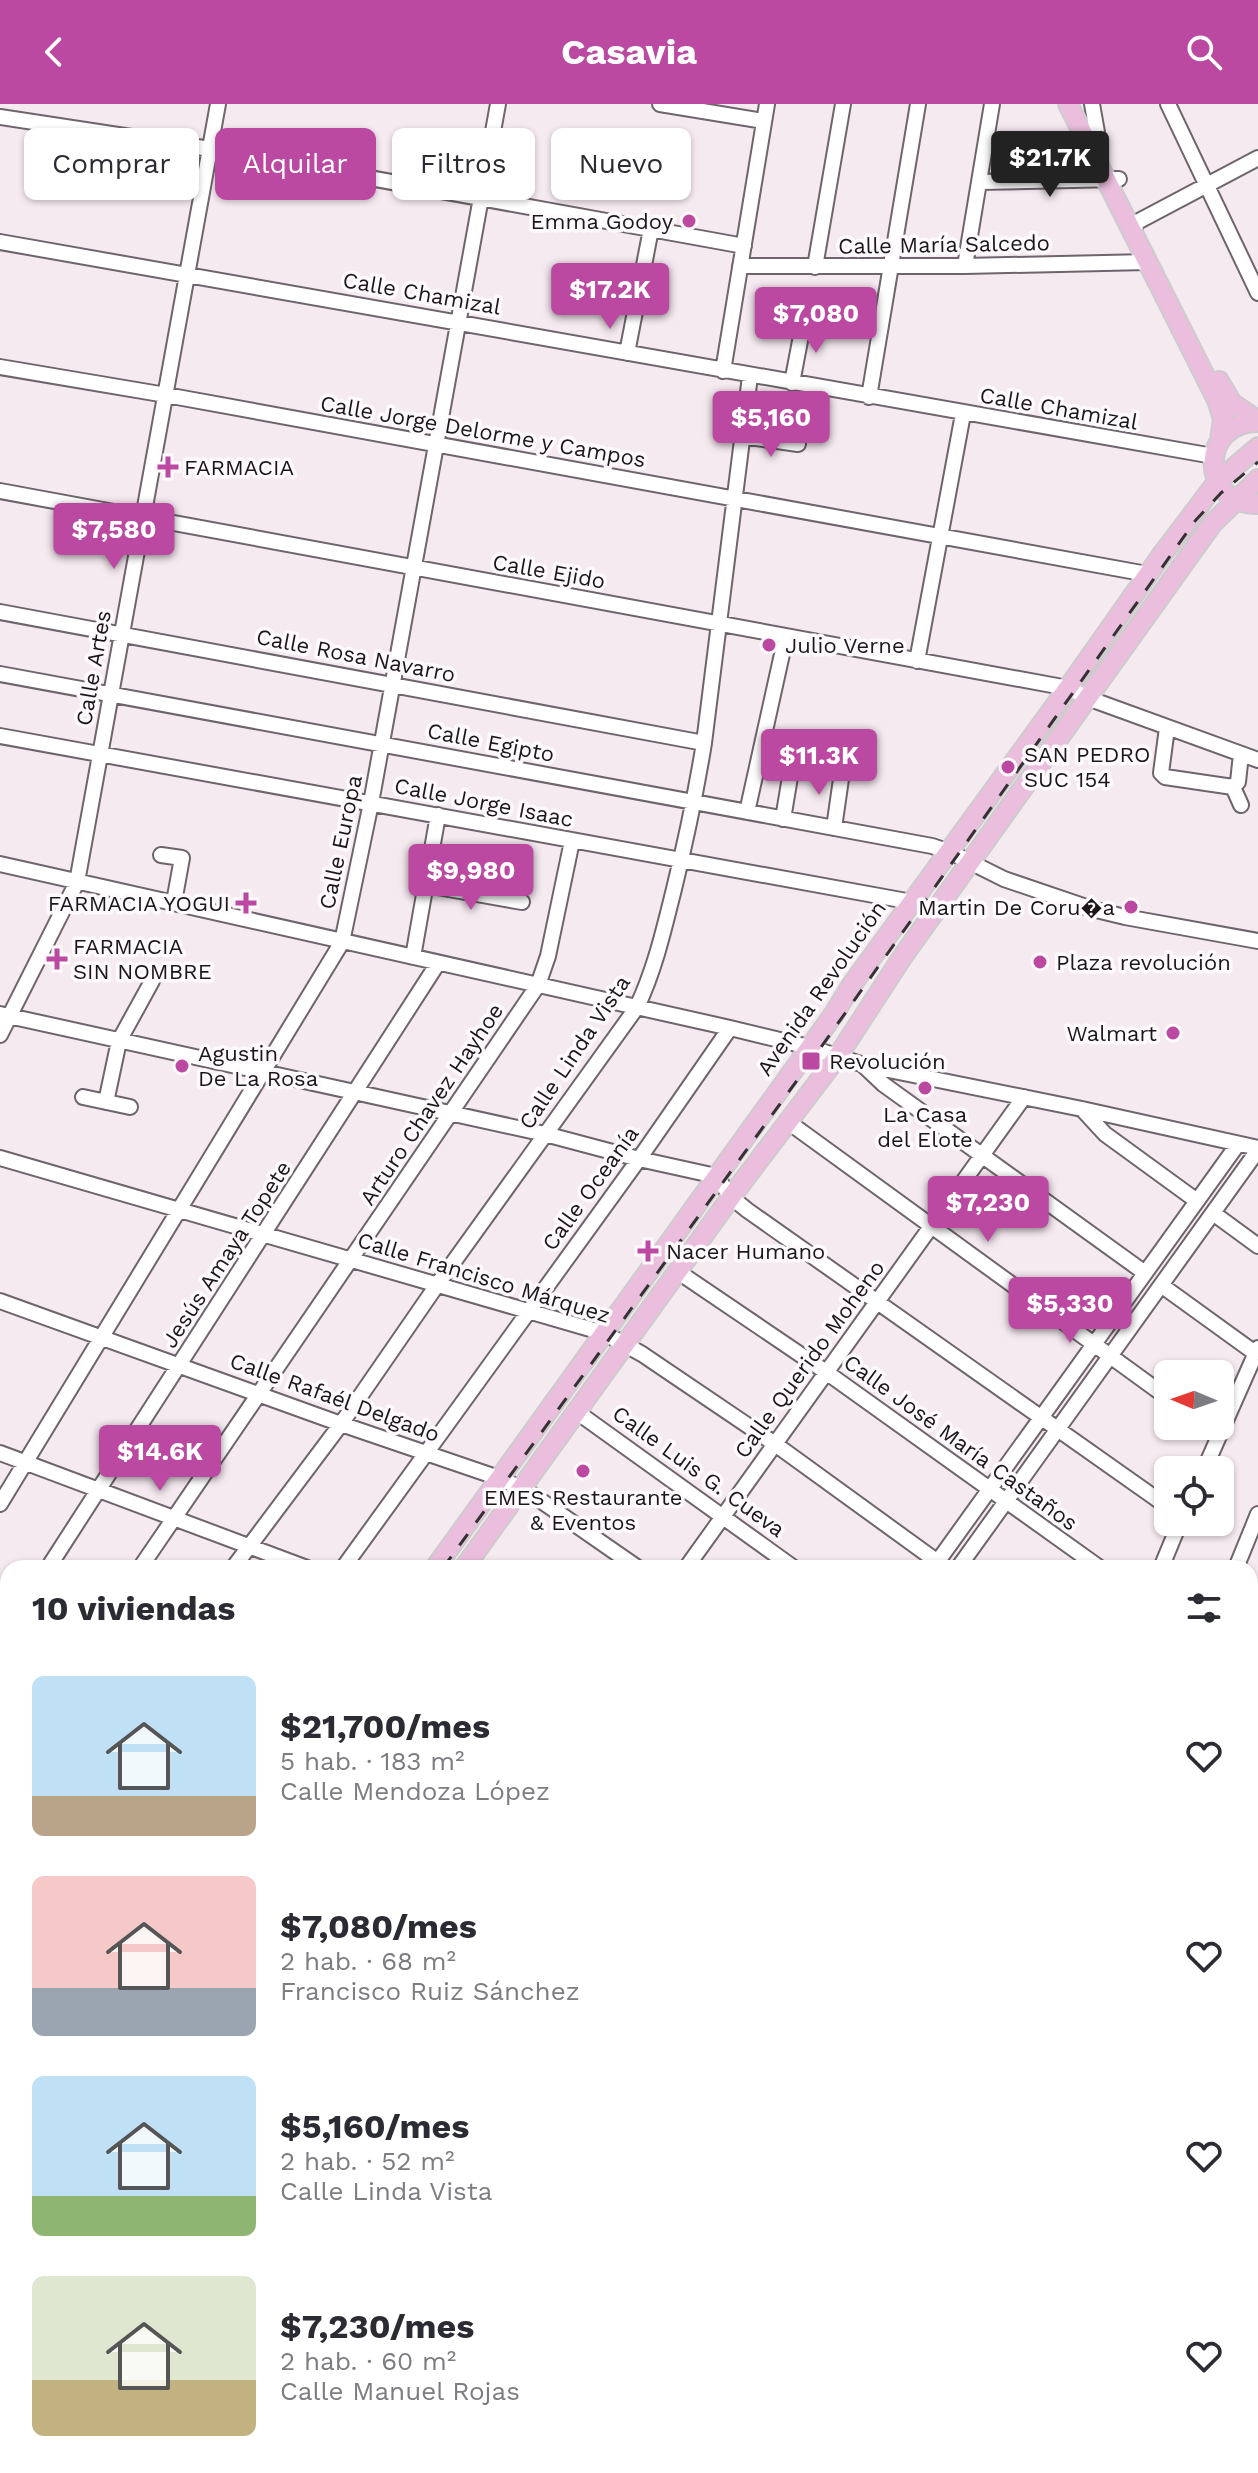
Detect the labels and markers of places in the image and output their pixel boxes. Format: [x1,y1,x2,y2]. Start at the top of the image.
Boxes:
pin: $21.7K [985,131,1115,199]
place label: Emma Godoy [530,209,674,234]
marker: Emma Godoy [680,212,698,230]
pin: $17.2K [545,263,675,331]
pin: $7,080 [751,287,881,355]
pin: $5,160 [706,391,836,459]
place label: FARMACIA [184,455,294,480]
marker: FARMACIA [159,458,177,476]
pin: $7,580 [49,503,179,571]
place label: Julio Verne [785,633,905,658]
marker: Julio Verne [760,636,778,654]
pin: $11.3K [754,729,884,797]
place label: SAN PEDRO SUC 154 [1024,742,1150,792]
marker: SAN PEDRO SUC 154 [999,758,1017,776]
pin: $9,980 [406,844,536,912]
place label: FARMACIA YOGUI [48,891,230,916]
marker: FARMACIA YOGUI [237,894,255,912]
place label: Martin De Coru�a [918,895,1115,920]
marker: Martin De Coru�a [1122,898,1140,916]
place label: FARMACIA SIN NOMBRE [73,934,212,984]
marker: FARMACIA SIN NOMBRE [48,950,66,968]
place label: Plaza revolución [1056,950,1231,975]
marker: Plaza revolución [1031,953,1049,971]
place label: Walmart [1067,1021,1157,1046]
marker: Walmart [1164,1024,1182,1042]
place label: Agustin De La Rosa [198,1041,318,1091]
place label: Revolución [829,1048,946,1074]
marker: Revolución [800,1050,822,1072]
marker: Agustin De La Rosa [173,1057,191,1075]
marker: La Casa del Elote [916,1079,934,1097]
place label: La Casa del Elote [877,1102,973,1152]
pin: $7,230 [923,1176,1053,1244]
place label: Nacer Humano [666,1239,825,1264]
marker: Nacer Humano [637,1240,659,1262]
pin: $5,330 [1005,1277,1135,1345]
pin: $14.6K [95,1425,225,1493]
marker: EMES Restaurante & Eventos [574,1462,592,1480]
place label: EMES Restaurante & Eventos [484,1485,682,1535]

